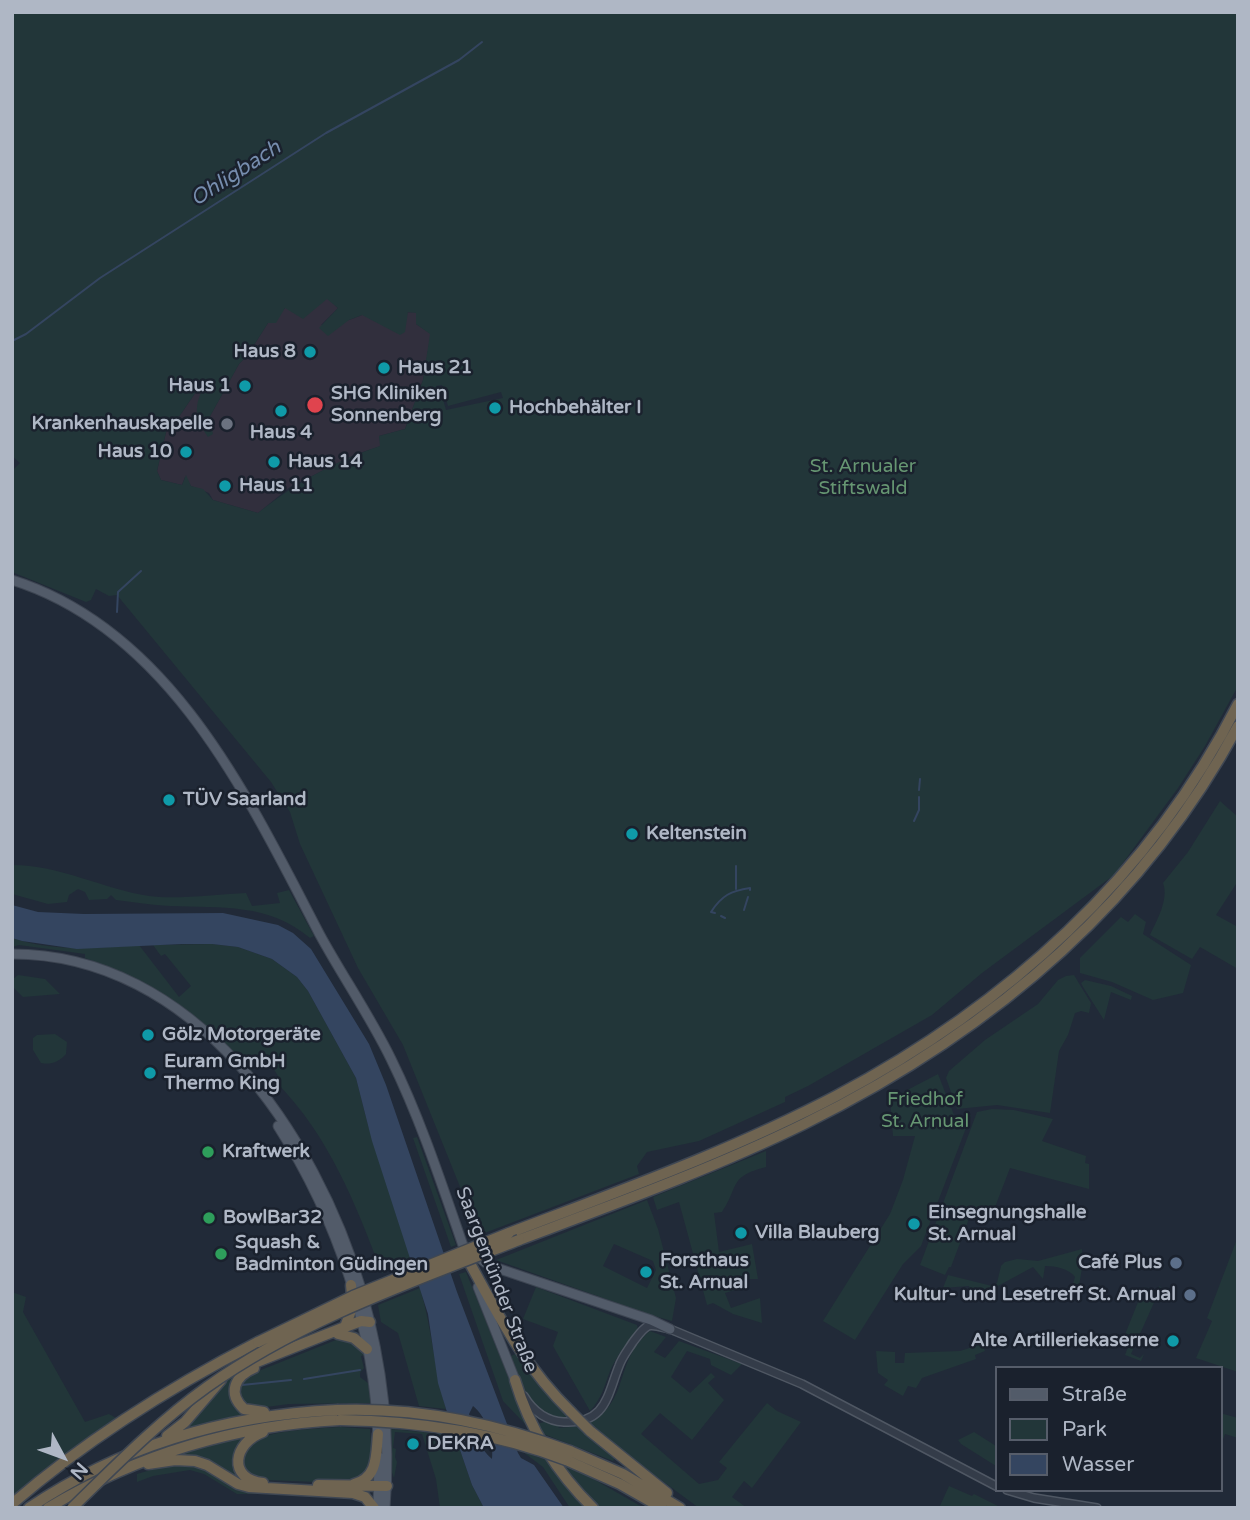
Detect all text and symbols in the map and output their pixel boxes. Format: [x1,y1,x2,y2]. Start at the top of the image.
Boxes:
water label: Ohligbach [186,136,286,212]
place label: Haus 8 [233,341,296,363]
marker: Haus 8 [302,344,318,360]
place label: Haus 21 [398,357,472,379]
marker: Haus 21 [376,360,392,376]
place label: Haus 1 [168,375,231,397]
marker: Haus 1 [237,378,253,394]
place label: SHG Kliniken Sonnenberg [331,383,447,427]
marker: SHG Kliniken Sonnenberg [305,395,325,415]
place label: Hochbehälter I [509,397,642,419]
marker: Hochbehälter I [487,400,503,416]
marker: Haus 4 [273,403,289,419]
place label: Krankenhauskapelle [32,413,213,435]
marker: Krankenhauskapelle [219,416,235,432]
place label: Haus 4 [250,422,312,444]
place label: Haus 10 [98,441,172,463]
marker: Haus 10 [178,444,194,460]
place label: Haus 14 [288,451,362,473]
marker: Haus 14 [266,454,282,470]
park label: St. Arnualer Stiftswald [810,456,916,500]
place label: Haus 11 [239,475,313,497]
marker: Haus 11 [217,478,233,494]
place label: TÜV Saarland [183,789,306,811]
marker: TÜV Saarland [161,792,177,808]
place label: Keltenstein [646,823,747,845]
marker: Keltenstein [624,826,640,842]
place label: Gölz Motorgeräte [162,1024,321,1046]
marker: Gölz Motorgeräte [140,1027,156,1043]
place label: Euram GmbH Thermo King [164,1051,286,1095]
marker: Euram GmbH Thermo King [142,1065,158,1081]
park label: Friedhof St. Arnual [881,1089,969,1133]
place label: Kraftwerk [222,1141,310,1163]
marker: Kraftwerk [200,1144,216,1160]
street label: Saargemünder Straße [450,1184,542,1376]
place label: Einsegnungshalle St. Arnual [928,1202,1086,1246]
place label: BowlBar32 [223,1207,322,1229]
marker: BowlBar32 [201,1210,217,1226]
marker: Einsegnungshalle St. Arnual [906,1216,922,1232]
place label: Villa Blauberg [755,1222,879,1244]
marker: Villa Blauberg [733,1225,749,1241]
place label: Squash & Badminton Güdingen [235,1232,428,1276]
marker: Squash & Badminton Güdingen [213,1246,229,1262]
place label: Forsthaus St. Arnual [660,1250,749,1294]
place label: Café Plus [1078,1252,1162,1274]
marker: Café Plus [1168,1255,1184,1271]
marker: Forsthaus St. Arnual [638,1264,654,1280]
place label: Kultur- und Lesetreff St. Arnual [894,1284,1176,1306]
marker: Kultur- und Lesetreff St. Arnual [1182,1287,1198,1303]
place label: Alte Artilleriekaserne [971,1330,1159,1352]
marker: Alte Artilleriekaserne [1165,1333,1181,1349]
legend [995,1366,1222,1492]
text: Straße [1062,1382,1127,1407]
text: Park [1062,1417,1107,1442]
north arrow [28,1422,98,1492]
place label: DEKRA [427,1433,494,1455]
marker: DEKRA [405,1436,421,1452]
text: Wasser [1062,1452,1134,1477]
text: N [66,1458,92,1484]

